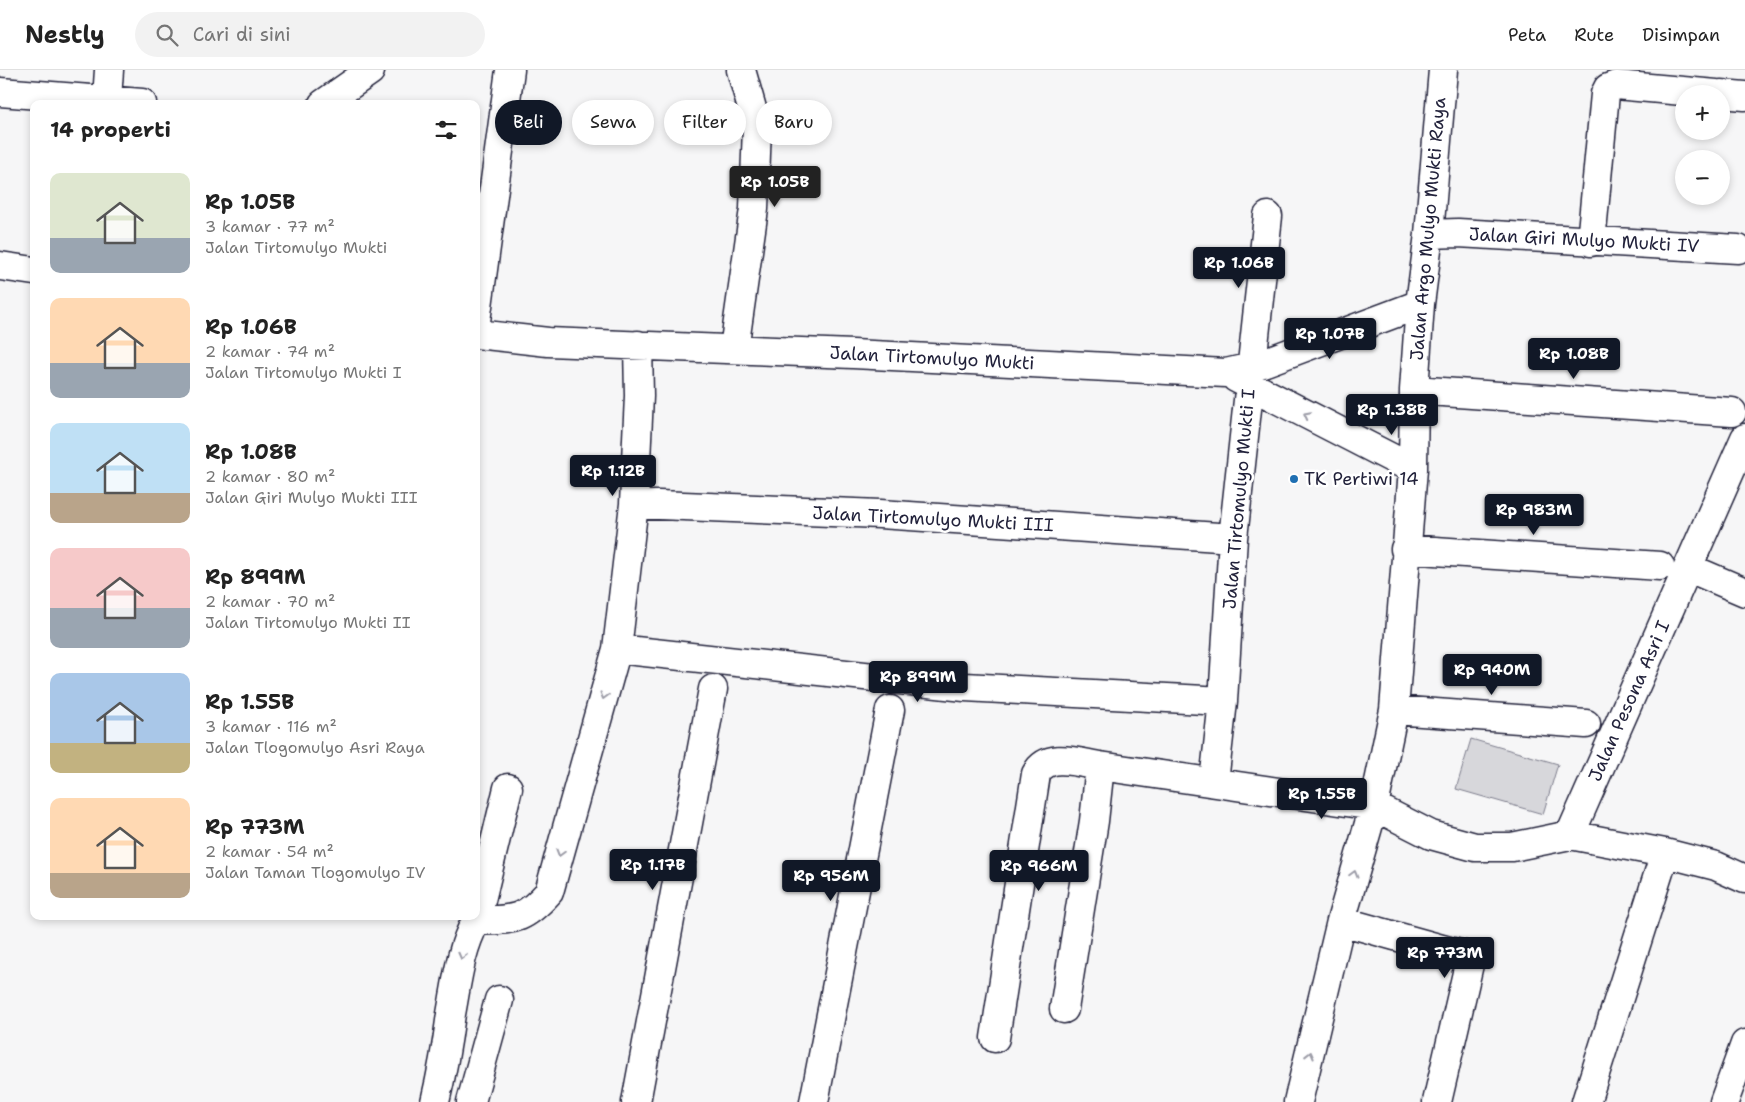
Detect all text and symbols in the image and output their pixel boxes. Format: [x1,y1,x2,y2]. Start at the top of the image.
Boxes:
search box [135,12,485,57]
text: Nestly [25,19,105,51]
icon: search [153,21,181,49]
text: Cari di sini [193,22,291,47]
text: Peta [1508,23,1546,47]
text: Rute [1574,23,1614,47]
text: Disimpan [1642,23,1720,47]
map controls [1675,85,1730,205]
button: + [1675,85,1730,140]
street label: Jalan Argo Mulyo Mukti Raya [1405,96,1451,362]
chip: Beli [495,100,562,145]
chip: Sewa [572,100,654,145]
chip: Filter [664,100,746,145]
chip: Baru [756,100,832,145]
text: 14 properti [50,116,171,144]
icon: filters [432,116,460,144]
button: − [1675,150,1730,205]
pin: Rp 1.05B [723,166,827,208]
text: Rp 1.05B [741,171,809,192]
text: Rp 1.05B [205,188,295,216]
icon: home [90,193,150,253]
text: 3 kamar · 77 m² [205,216,335,237]
street label: Jalan Giri Mulyo Mukti IV [1468,222,1700,258]
text: Jalan Tirtomulyo Mukti [205,237,387,258]
pin: Rp 1.06B [1187,246,1291,289]
text: Rp 1.06B [1204,252,1274,273]
text: Rp 1.06B [205,313,297,341]
icon: home [90,318,150,378]
pin: Rp 1.07B [1278,318,1382,360]
text: Rp 1.07B [1295,323,1365,344]
pin: Rp 1.08B [1522,338,1626,380]
text: 2 kamar · 74 m² [205,341,335,362]
street label: Jalan Tirtomulyo Mukti [829,341,1035,375]
text: Rp 1.08B [1539,343,1609,364]
text: Jalan Tirtomulyo Mukti I [205,362,402,383]
street label: Jalan Tirtomulyo Mukti I [1217,388,1261,610]
pin: Rp 1.38B [1340,394,1444,436]
text: Rp 1.38B [1357,399,1427,420]
one-way arrow [1303,411,1312,421]
text: Rp 1.08B [205,438,297,466]
icon: home [90,443,150,503]
pin: Rp 1.12B [561,454,665,497]
text: Rp 1.12B [581,460,645,481]
text: 2 kamar · 80 m² [205,466,335,487]
place label: TK Pertiwi 14 [1304,467,1419,491]
marker: TK Pertiwi 14 [1288,473,1300,485]
text: Jalan Giri Mulyo Mukti III [205,487,418,508]
pin: Rp 983M [1488,494,1580,536]
text: Rp 983M [1496,499,1572,520]
street label: Jalan Tirtomulyo Mukti III [812,501,1054,537]
text: Rp 899M [205,563,305,591]
icon: home [90,568,150,628]
text: 2 kamar · 70 m² [205,591,335,612]
text: Jalan Tirtomulyo Mukti II [205,612,411,633]
street label: Jalan Pesona Asri I [1583,617,1675,785]
pin: Rp 940M [1446,654,1538,696]
text: Rp 940M [1454,659,1530,680]
pin: Rp 899M [872,660,964,703]
text: Rp 899M [880,666,956,687]
text: Rp 1.55B [205,688,294,716]
one-way arrow [599,692,609,700]
icon: home [90,693,150,753]
text: 3 kamar · 116 m² [205,716,337,737]
text: Jalan Tlogomulyo Asri Raya [205,737,425,758]
pin: Rp 1.55B [1270,778,1374,820]
text: Rp 1.55B [1288,783,1356,804]
text: Rp 773M [205,813,305,841]
icon: home [90,818,150,878]
text: 2 kamar · 54 m² [205,841,334,862]
one-way arrow [555,848,565,856]
pin: Rp 1.17B [601,848,705,891]
pin: Rp 966M [993,850,1085,892]
text: Rp 1.17B [621,854,685,875]
text: Rp 966M [1001,855,1077,876]
pin: Rp 956M [785,860,877,902]
text: Jalan Taman Tlogomulyo IV [205,862,425,883]
text: Rp 956M [793,865,869,886]
one-way arrow [1349,870,1359,879]
pin: Rp 773M [1399,936,1491,979]
text: Rp 773M [1407,942,1483,963]
one-way arrow [457,952,468,961]
one-way arrow [1304,1050,1315,1059]

